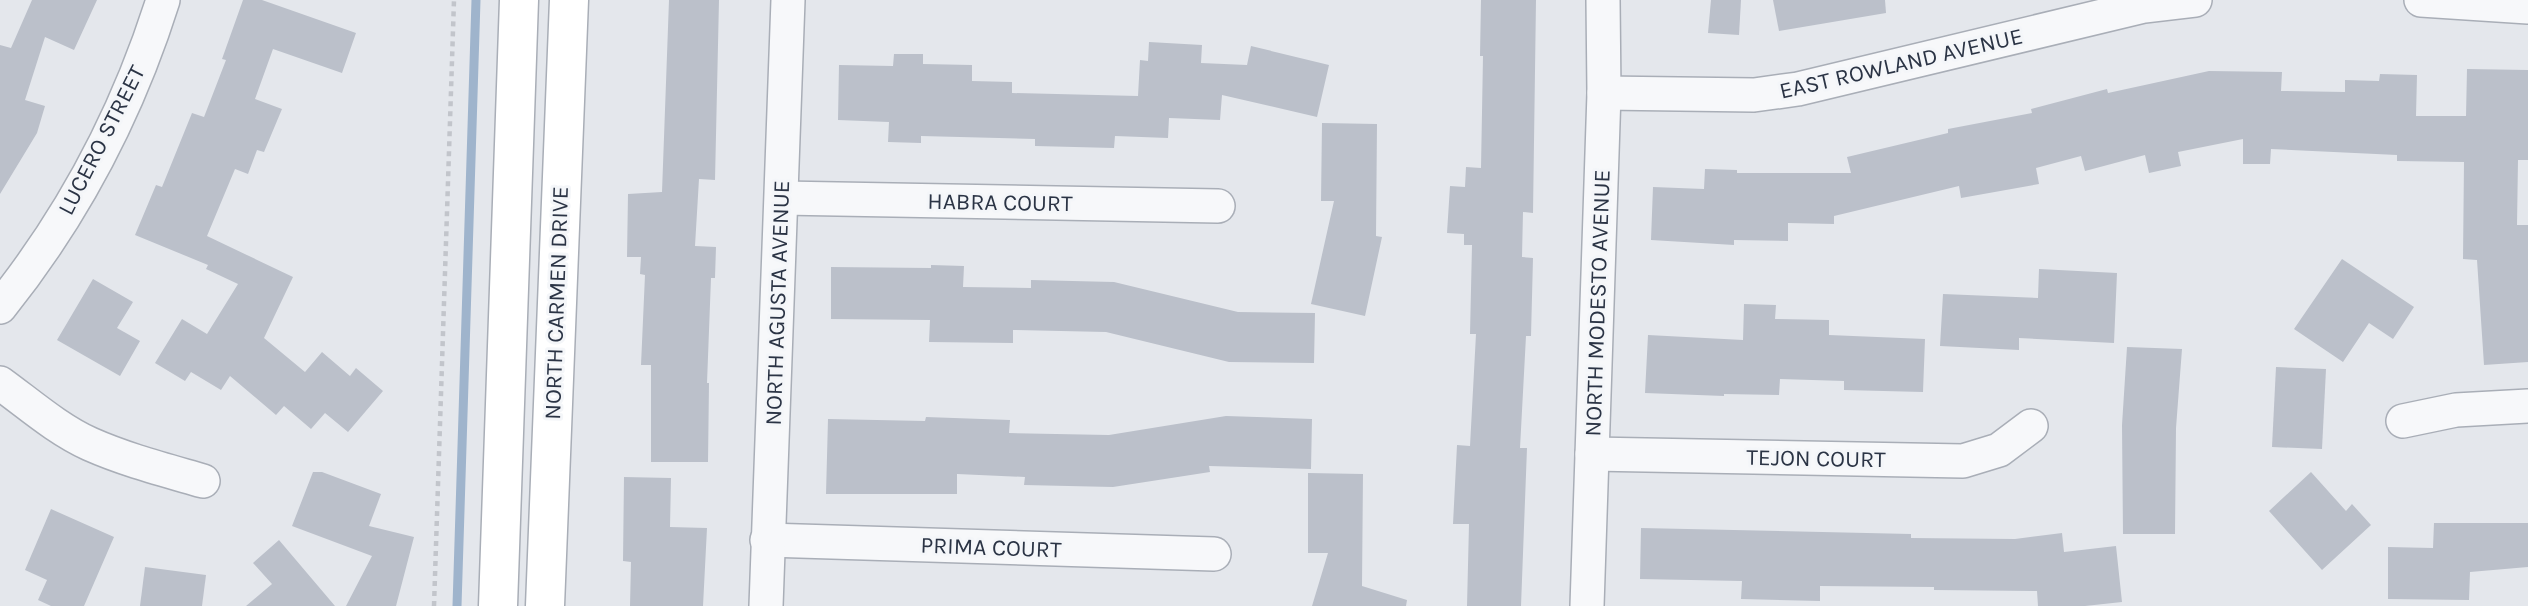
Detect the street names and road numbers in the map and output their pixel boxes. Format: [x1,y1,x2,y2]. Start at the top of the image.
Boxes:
street label: EAST ROWLAND AVENUE [1777,22,2025,105]
street label: LUCERO STREET [52,61,151,219]
street label: NORTH MODESTO AVENUE [1579,169,1616,437]
street label: NORTH AGUSTA AVENUE [760,180,795,426]
street label: NORTH CARMEN DRIVE [539,186,574,420]
street label: HABRA COURT [927,188,1073,217]
street label: TEJON COURT [1746,444,1886,473]
street label: PRIMA COURT [920,532,1062,563]

